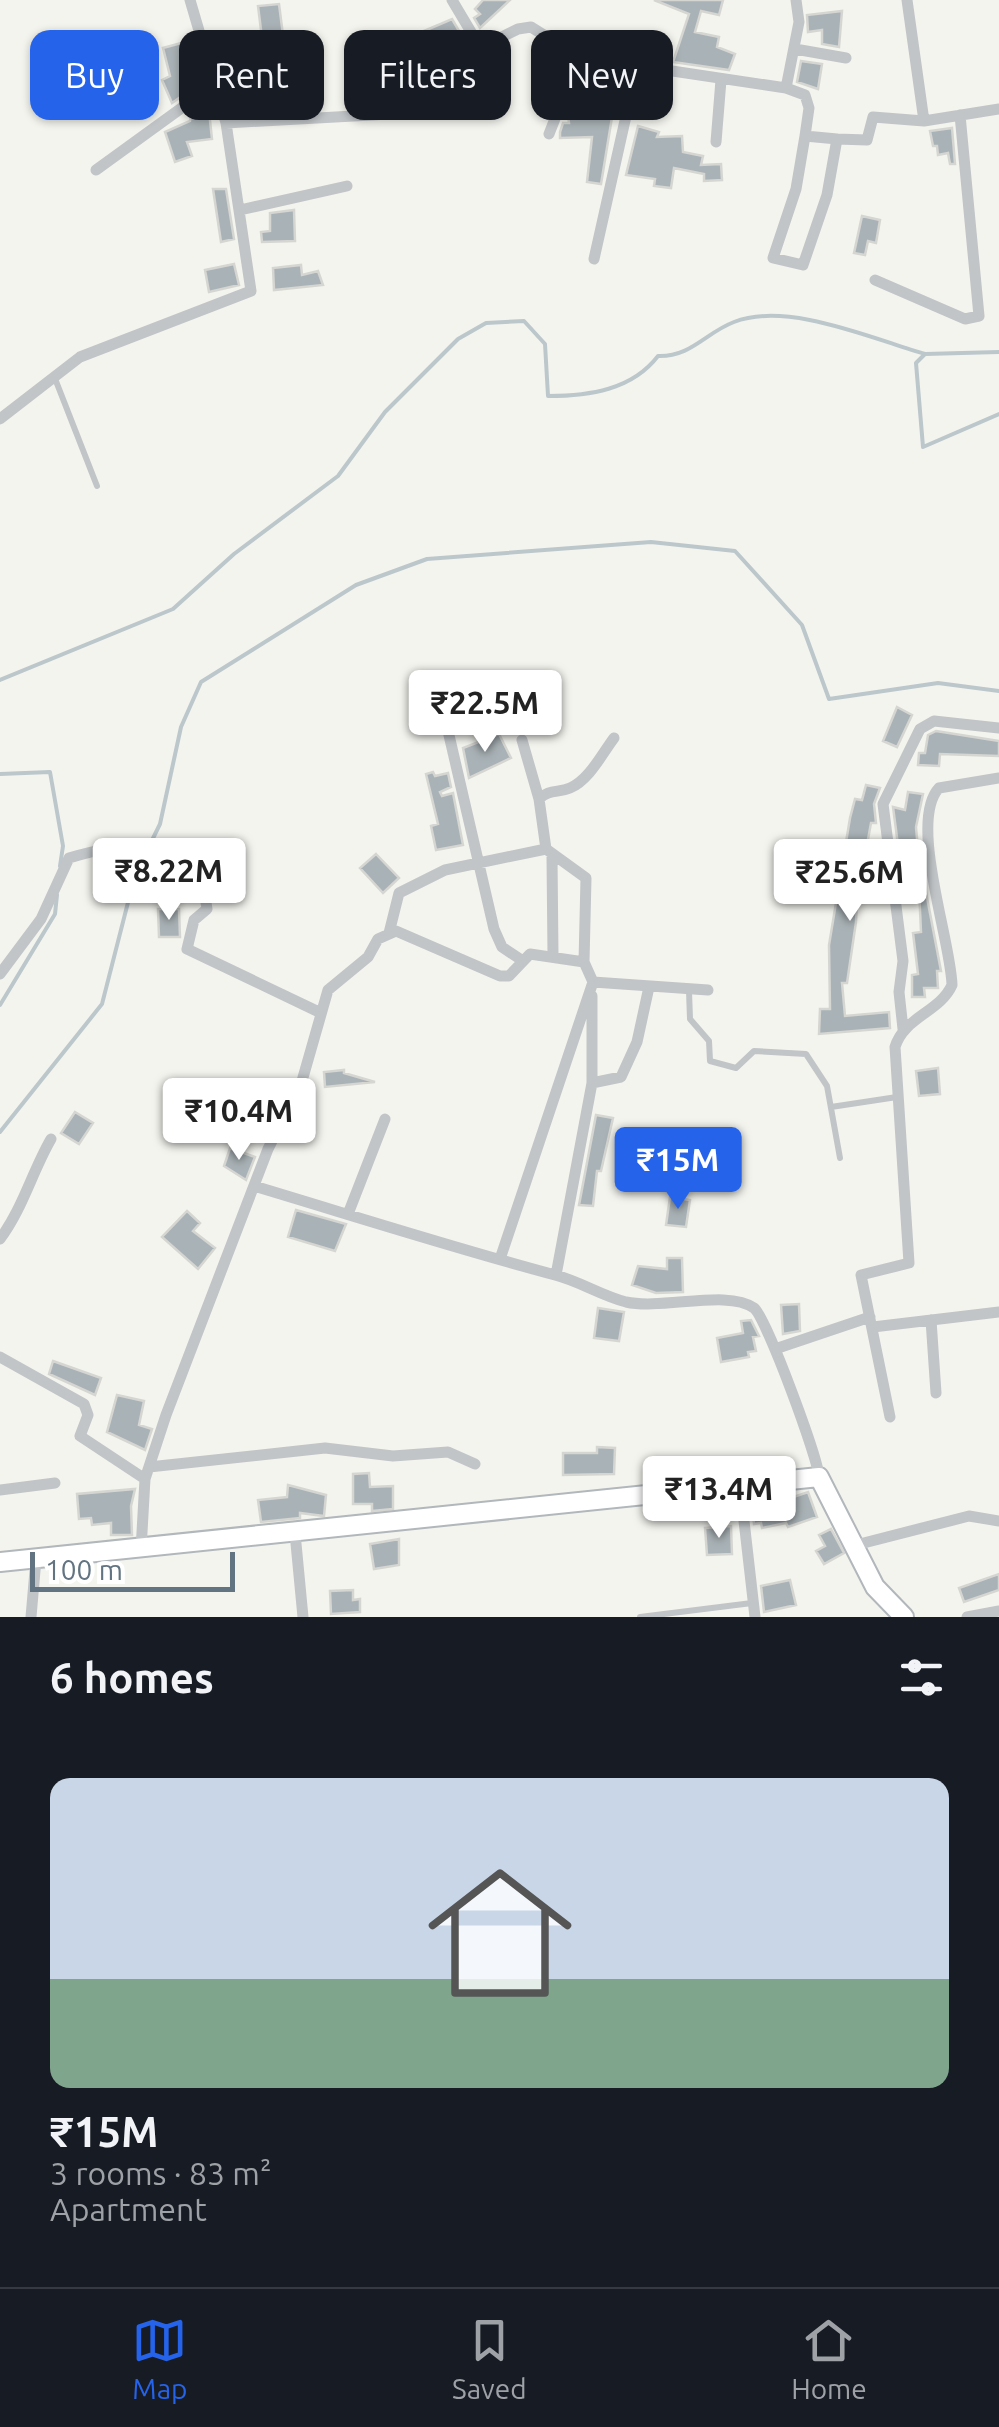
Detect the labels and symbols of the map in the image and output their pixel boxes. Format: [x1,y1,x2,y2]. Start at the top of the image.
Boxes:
pin: ₹22.5M [404,670,566,755]
pin: ₹8.22M [88,838,250,923]
pin: ₹25.6M [769,839,931,924]
pin: ₹10.4M [158,1078,320,1163]
pin: ₹15M [619,1127,737,1212]
pin: ₹13.4M [638,1456,800,1541]
scale bar [30,1547,235,1592]

